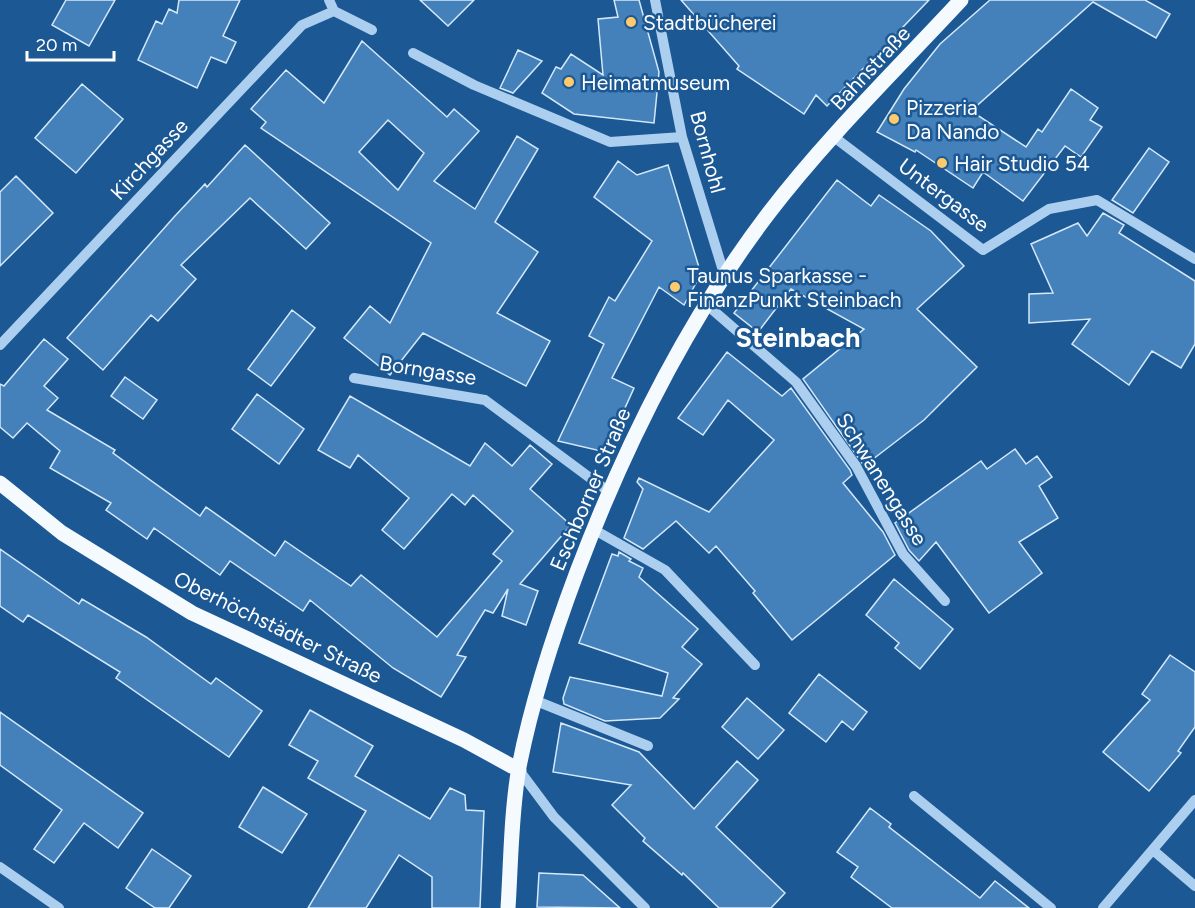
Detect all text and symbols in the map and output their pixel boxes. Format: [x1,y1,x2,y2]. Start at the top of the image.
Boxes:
place label: Stadtbücherei [643,10,777,35]
marker: Stadtbücherei [624,15,638,29]
street label: Bahnstraße [825,21,915,115]
scale bar [27,24,114,62]
text: 20 m [36,34,77,56]
place label: Heimatmuseum [581,70,730,95]
marker: Heimatmuseum [562,75,576,89]
place label: Pizzeria Da Nando [906,95,1000,144]
street label: Bornhohl [685,108,731,196]
marker: Pizzeria Da Nando [887,112,901,126]
street label: Kirchgasse [105,113,193,205]
place label: Hair Studio 54 [954,151,1090,176]
street label: Untergasse [894,153,994,237]
marker: Hair Studio 54 [935,156,949,170]
place label: Taunus Sparkasse - FinanzPunkt Steinbach [687,263,901,312]
marker: Taunus Sparkasse - FinanzPunkt Steinbach [668,280,682,294]
district label: Steinbach [736,321,860,354]
street label: Borngasse [378,350,478,390]
street label: Eschborner Straße [544,404,636,574]
street label: Schwanengasse [831,408,933,550]
street label: Oberhöchstädter Straße [170,566,386,688]

